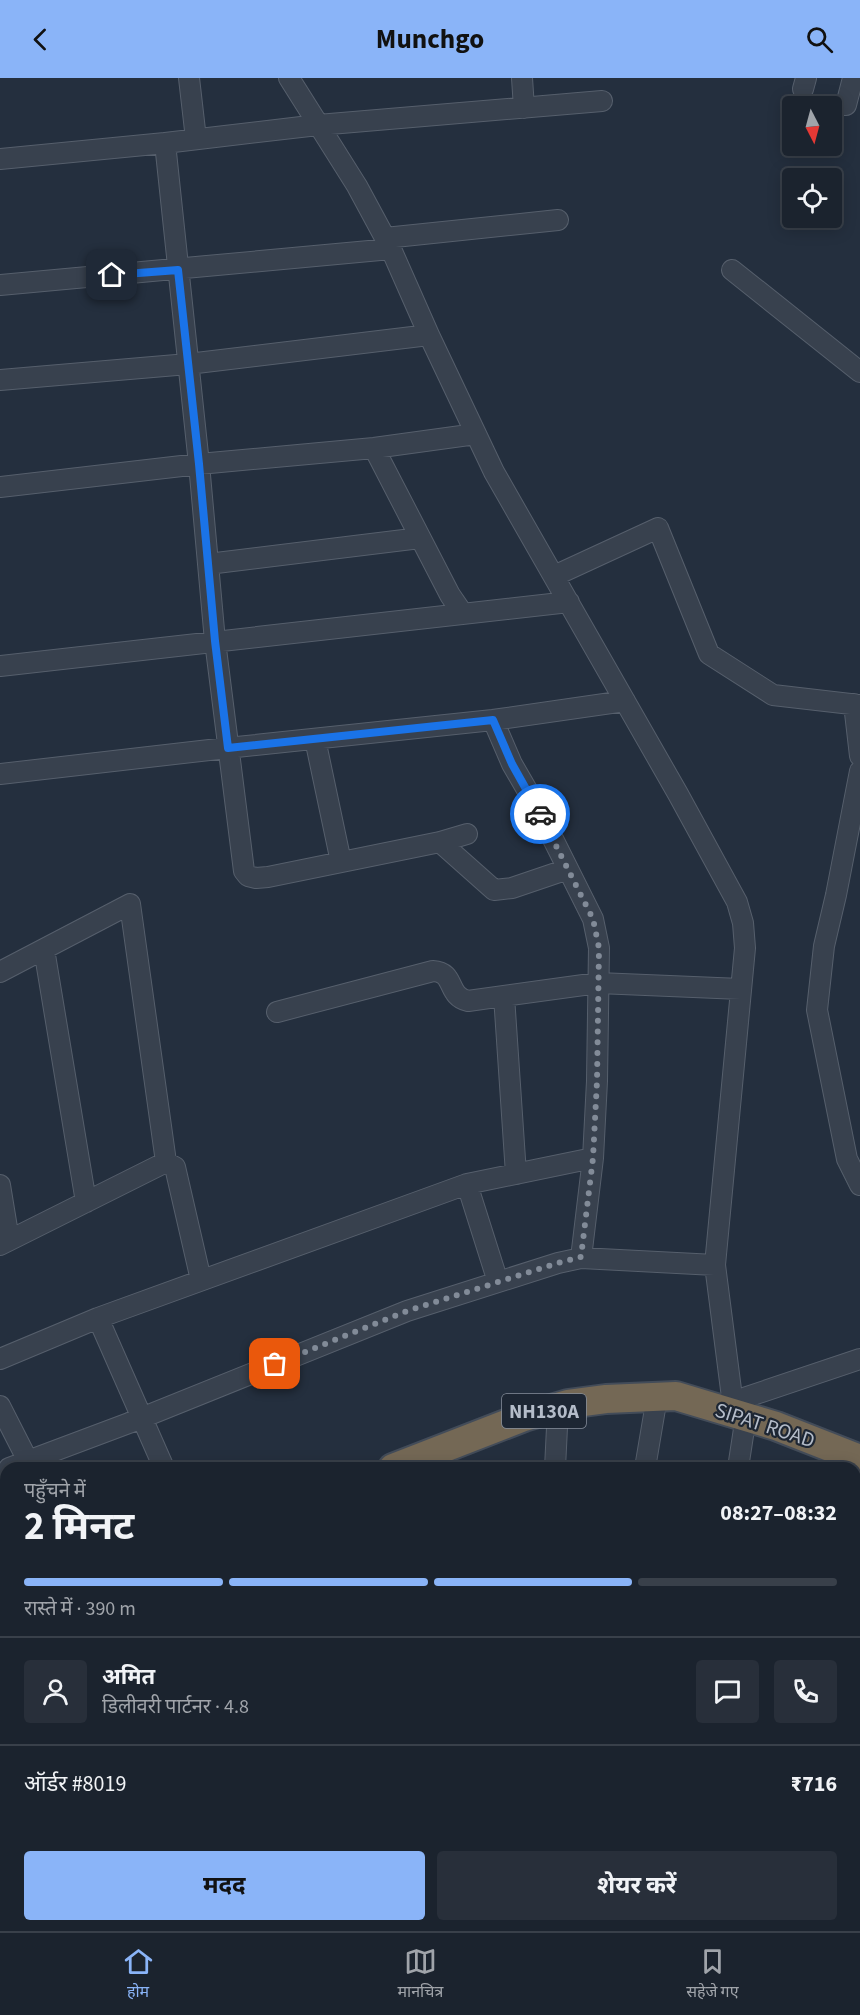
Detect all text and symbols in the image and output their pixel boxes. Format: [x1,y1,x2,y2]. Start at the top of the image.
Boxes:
text: Munchgo [376,20,484,59]
icon: back [24,23,57,56]
icon: search [803,23,836,56]
north arrow [782,96,842,156]
map controls [782,96,842,228]
button: locate [782,168,842,228]
pin [86,249,137,300]
icon: home [95,258,128,291]
courier [510,784,570,844]
icon: car [524,798,557,831]
pin [249,1338,300,1389]
icon: bag [258,1347,291,1380]
road number: NH130A [502,1394,586,1428]
street label: SIPAT ROAD [711,1395,819,1455]
text: पहुँचने में [24,1477,86,1505]
text: 08:27–08:32 [720,1497,837,1529]
text: 2 मिनट [24,1499,134,1555]
text: रास्ते में · 390 m [24,1595,136,1623]
button: person [24,1660,87,1723]
button: chat [696,1660,759,1723]
button: phone [774,1660,837,1723]
text: अमित [102,1661,155,1693]
text: डिलीवरी पार्टनर · 4.8 [102,1693,249,1721]
text: ऑर्डर #8019 [24,1768,126,1800]
text: ₹716 [791,1768,837,1800]
button: मदद [24,1851,425,1920]
button: शेयर करें [437,1851,837,1920]
tab: होम [122,1945,155,2004]
tab: मानचित्र [398,1945,443,2004]
tab: सहेजे गए [686,1945,738,2004]

